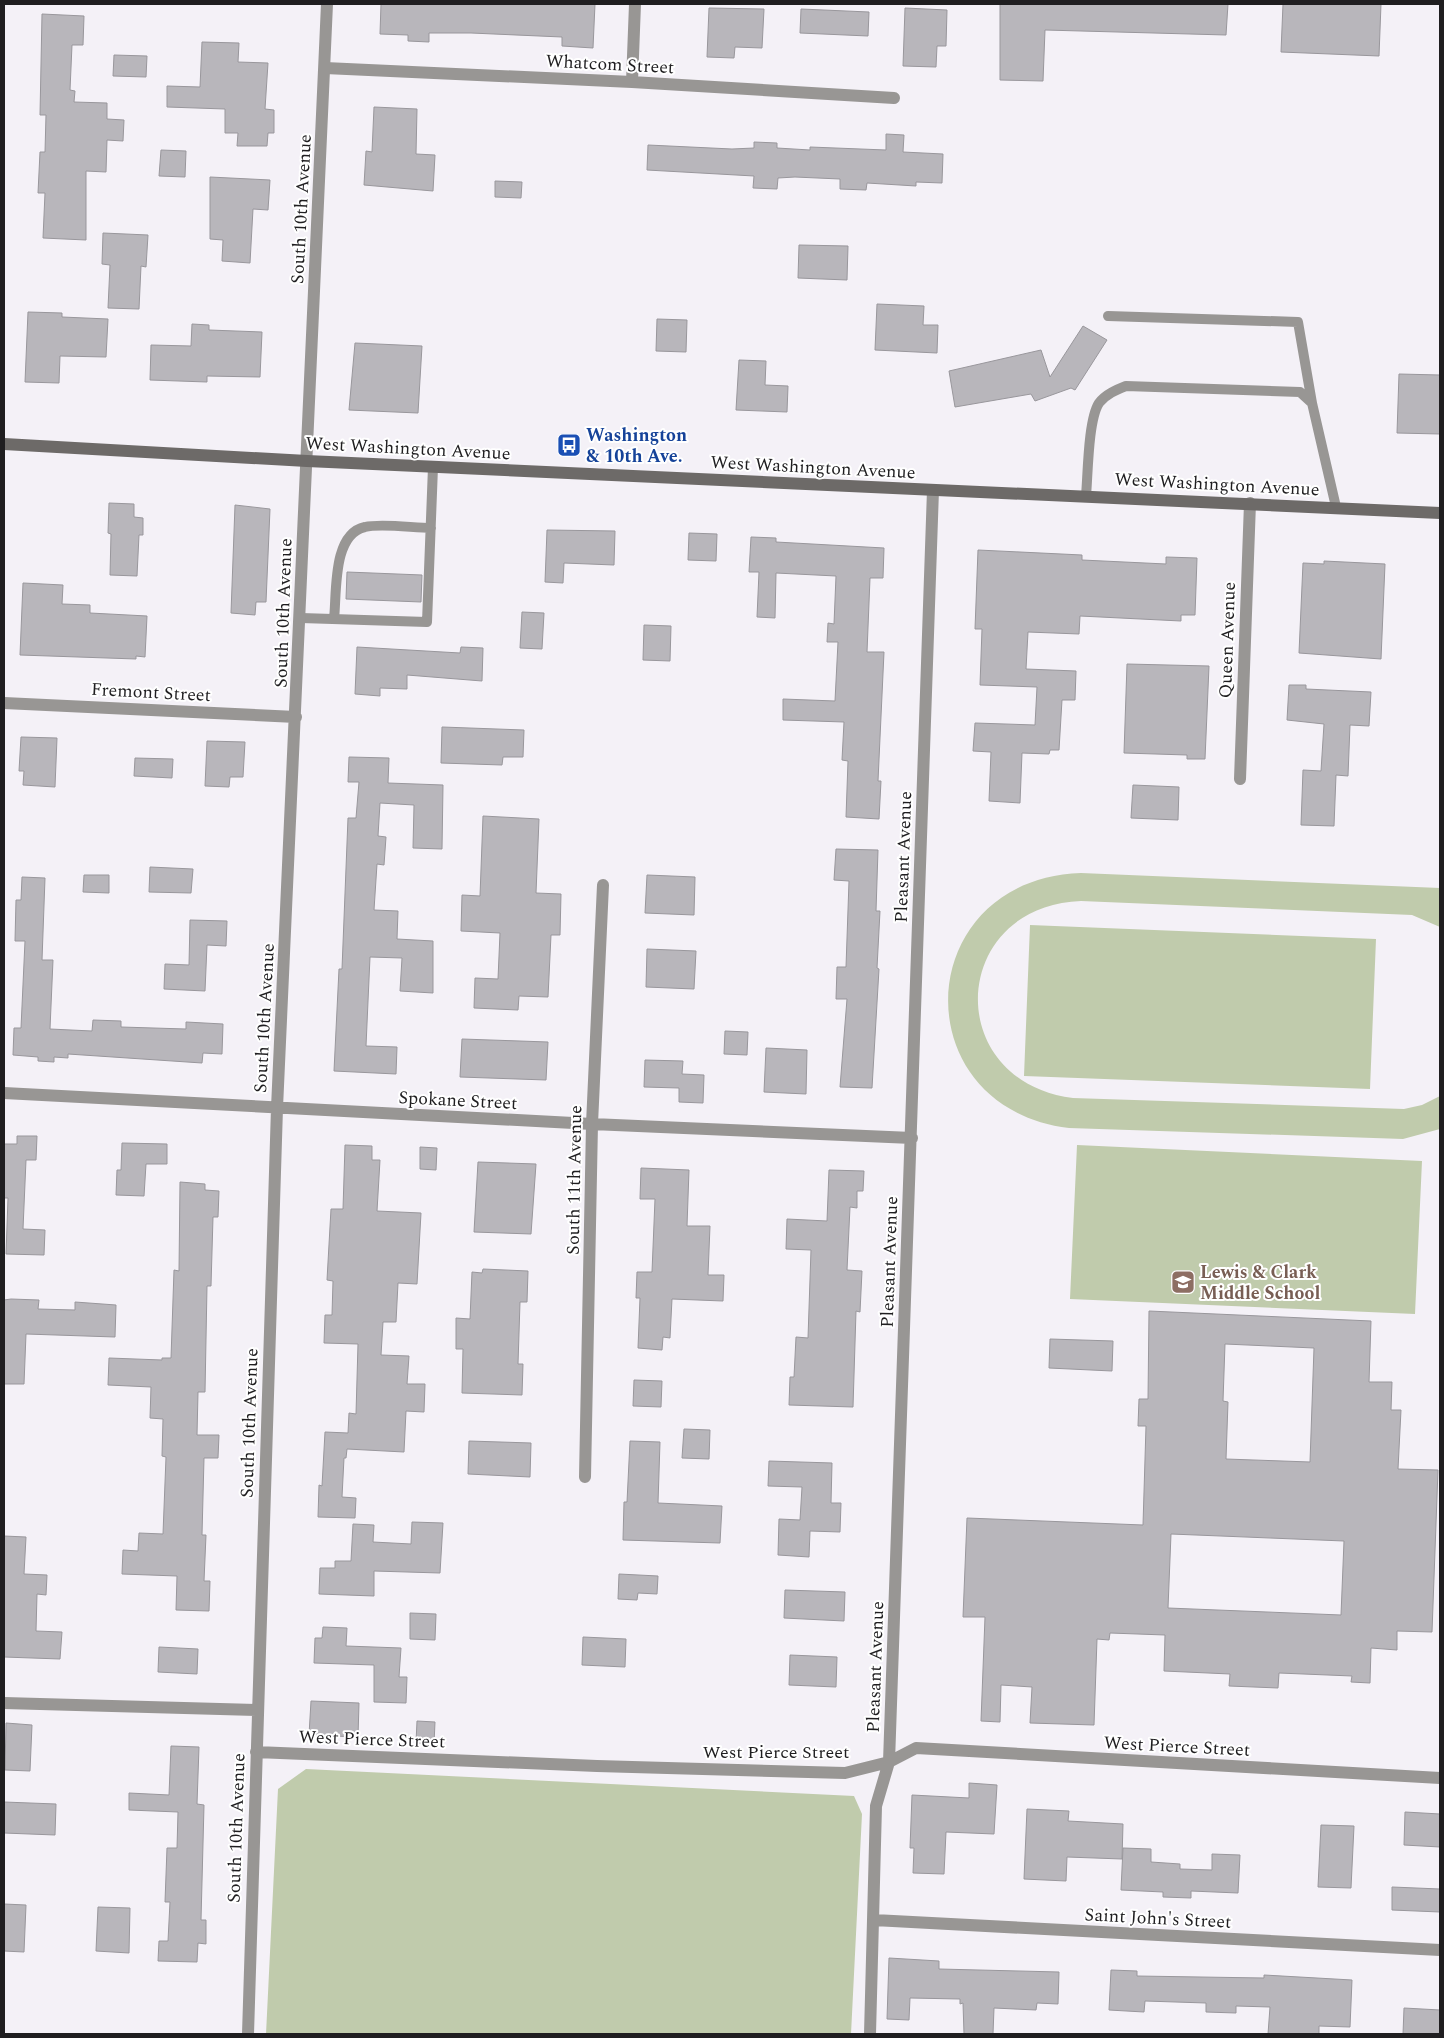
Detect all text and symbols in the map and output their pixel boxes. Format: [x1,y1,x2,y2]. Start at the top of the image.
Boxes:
street label: Whatcom Street [545,48,675,81]
street label: South 10th Avenue [284,133,319,285]
place label: Washington & 10th Ave. [586,422,687,470]
street label: West Washington Avenue [305,430,511,467]
bus stop icon: Washington & 10th Ave. [556,432,582,458]
street label: West Washington Avenue [710,449,916,486]
street label: West Washington Avenue [1114,466,1320,503]
street label: South 10th Avenue [267,538,300,688]
street label: Queen Avenue [1212,581,1243,699]
street label: Fremont Street [90,676,212,709]
street label: Pleasant Avenue [888,791,919,923]
street label: South 10th Avenue [247,942,282,1094]
street label: Spokane Street [398,1084,518,1117]
street label: South 11th Avenue [560,1105,589,1255]
street label: Pleasant Avenue [874,1196,905,1328]
place label: Lewis & Clark Middle School [1200,1259,1320,1307]
school or university icon: Lewis & Clark Middle School [1170,1269,1196,1295]
street label: South 10th Avenue [233,1348,266,1498]
street label: Pleasant Avenue [860,1601,891,1733]
street label: West Pierce Street [298,1723,446,1756]
street label: West Pierce Street [1103,1729,1251,1764]
street label: West Pierce Street [703,1739,849,1766]
street label: South 10th Avenue [220,1753,253,1903]
street label: Saint John's Street [1084,1901,1232,1936]

